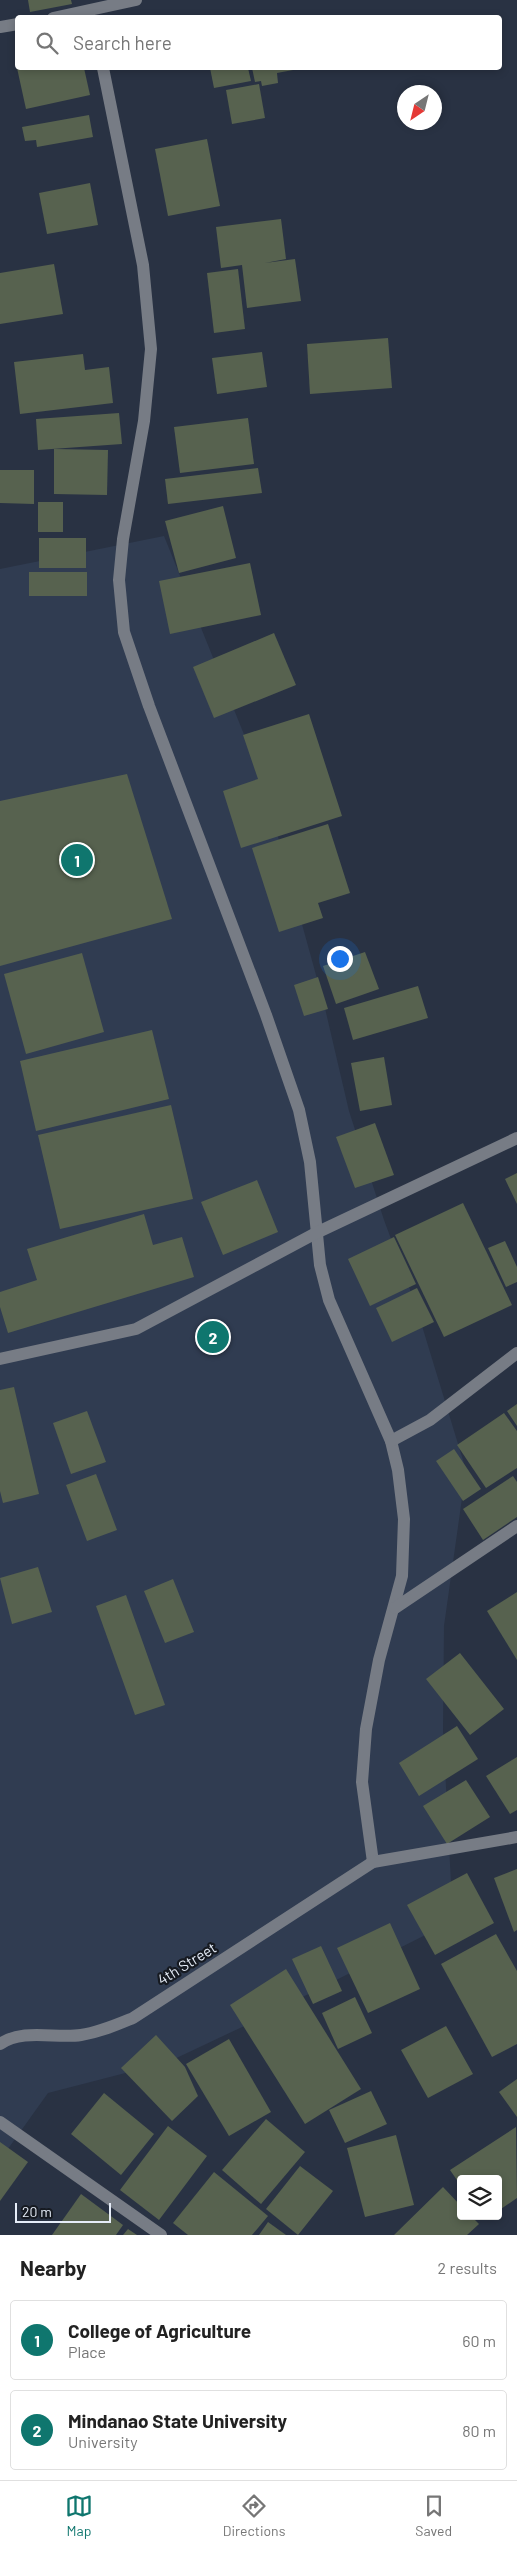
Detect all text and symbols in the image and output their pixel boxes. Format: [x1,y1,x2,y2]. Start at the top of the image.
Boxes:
search box [15,15,502,70]
icon: search [33,29,61,57]
text: Search here [73,31,172,54]
north arrow [397,85,442,130]
pin: 1 [61,841,93,879]
your location [327,946,353,972]
pin: 2 [197,1318,229,1356]
street label: 4th Street [154,1938,219,1988]
map controls [457,2175,502,2220]
button: layers [457,2175,502,2220]
scale bar [15,2200,111,2223]
text: 20 m [22,2203,52,2220]
text: Nearby [20,2255,86,2280]
text: 2 results [438,2258,497,2277]
text: College of Agriculture [68,2319,251,2342]
text: 1 [34,2331,40,2350]
text: 60 m [462,2331,496,2350]
text: Place [68,2342,106,2361]
text: Mindanao State University [68,2409,287,2432]
text: 2 [33,2421,41,2440]
text: 80 m [462,2421,496,2440]
text: University [68,2432,138,2451]
tab: Map [65,2492,93,2539]
tab: Directions [223,2492,285,2539]
tab: Saved [415,2492,452,2539]

